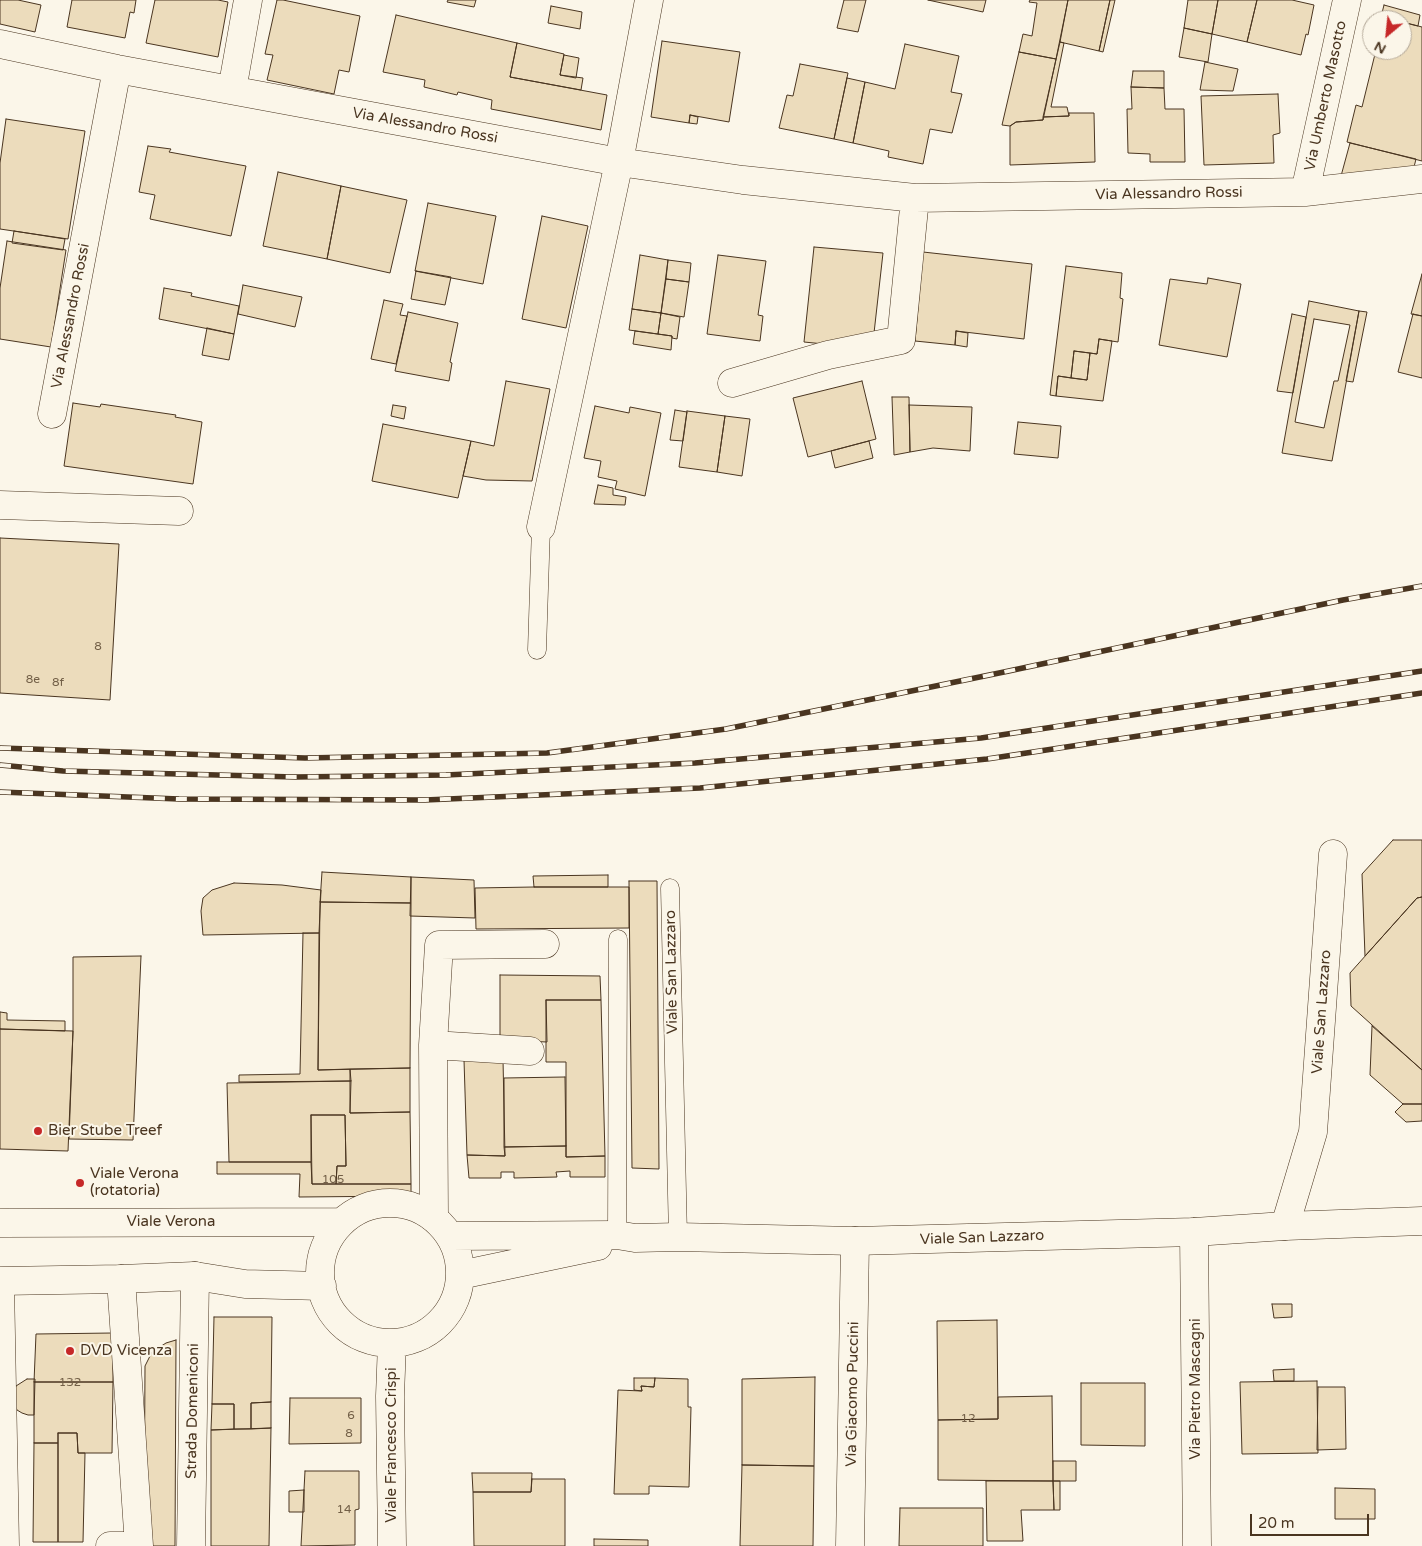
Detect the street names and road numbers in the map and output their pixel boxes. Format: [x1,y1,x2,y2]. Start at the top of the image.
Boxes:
street label: Via Umberto Masotto [1301,19,1351,173]
street label: Via Alessandro Rossi [351,104,499,148]
street label: Via Alessandro Rossi [1095,184,1243,204]
street label: Via Alessandro Rossi [48,242,94,390]
street label: Viale San Lazzaro [662,910,682,1034]
street label: Viale San Lazzaro [1309,949,1335,1075]
street label: Viale Verona [127,1213,215,1231]
street label: Viale San Lazzaro [920,1227,1044,1249]
street label: Via Pietro Mascagni [1187,1318,1205,1460]
street label: Via Giacomo Puccini [843,1321,863,1467]
street label: Strada Domeniconi [183,1343,203,1479]
street label: Viale Francesco Crispi [383,1367,401,1523]

